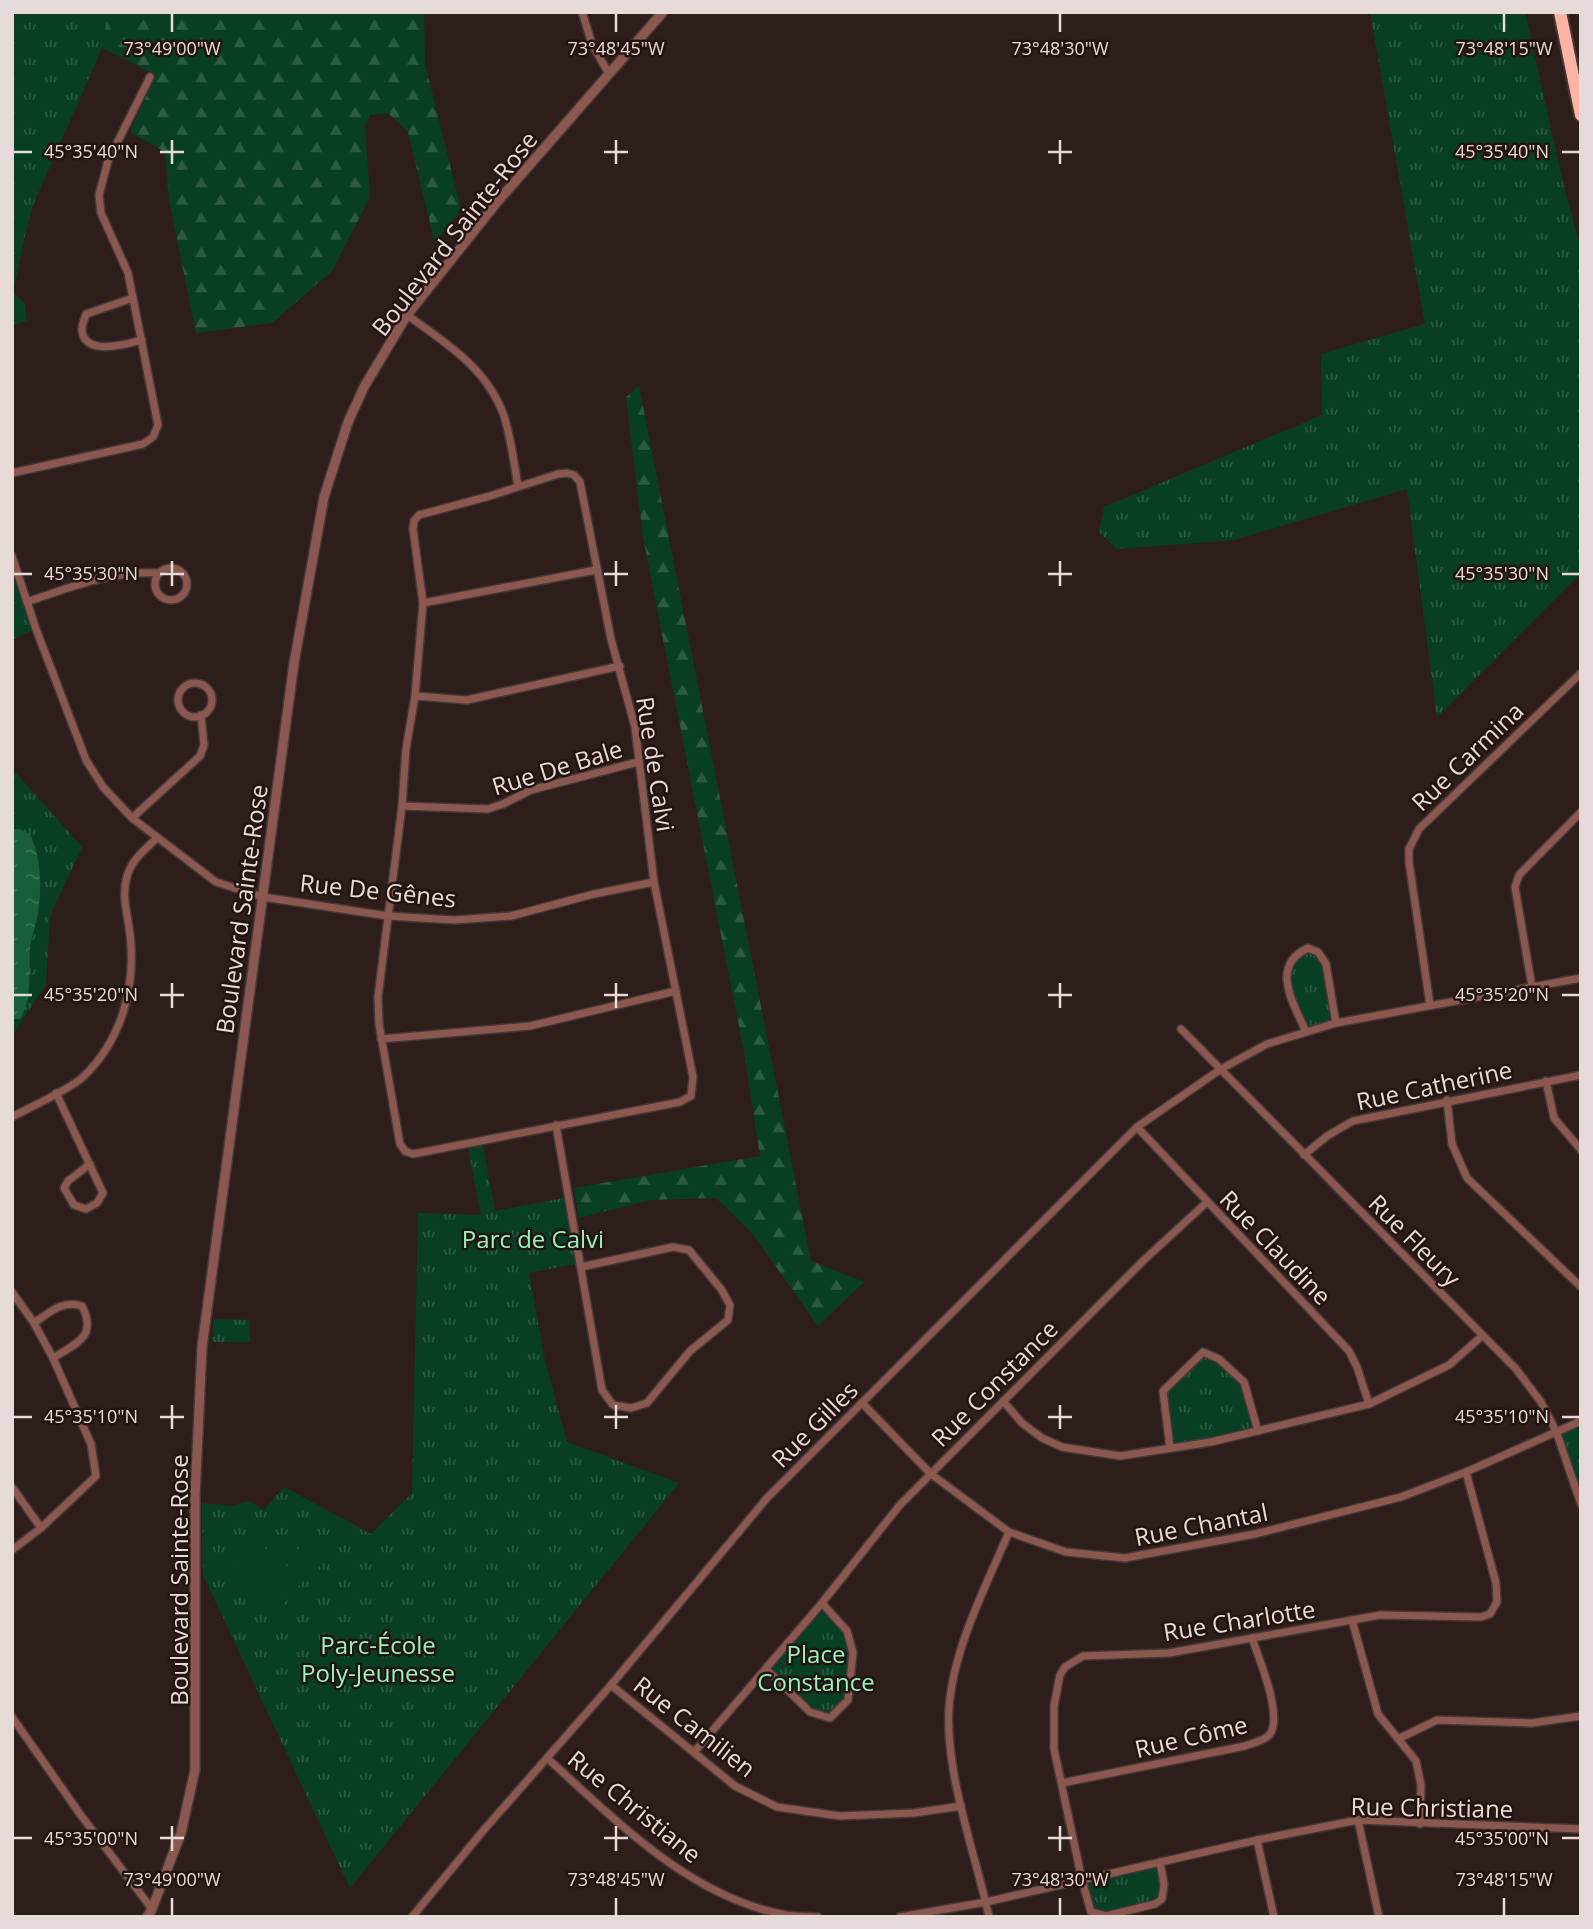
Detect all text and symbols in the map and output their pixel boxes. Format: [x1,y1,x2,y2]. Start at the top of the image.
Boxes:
text: 73°49'00"W [123,36,221,60]
text: 73°48'45"W [567,36,665,60]
text: 73°48'30"W [1011,36,1109,60]
text: 73°48'15"W [1455,36,1553,60]
street label: Boulevard Sainte-Rose [364,124,544,342]
text: 45°35'40"N [44,139,138,163]
text: 45°35'40"N [1455,139,1549,163]
text: 45°35'30"N [44,561,138,585]
text: 45°35'30"N [1455,561,1549,585]
street label: Rue de Calvi [629,694,683,834]
street label: Rue Carmina [1404,694,1530,818]
street label: Rue De Bale [488,732,626,802]
street label: Boulevard Sainte-Rose [207,782,275,1036]
street label: Rue De Gênes [298,865,458,915]
text: 45°35'20"N [44,982,138,1006]
text: 45°35'20"N [1455,982,1549,1006]
street label: Rue Catherine [1353,1052,1515,1118]
street label: Rue Claudine [1213,1183,1339,1311]
street label: Rue Fleury [1362,1187,1469,1294]
park label: Parc de Calvi [462,1222,604,1255]
street label: Rue Constance [923,1312,1065,1454]
street label: Rue Gilles [764,1374,864,1474]
text: 45°35'10"N [44,1404,138,1428]
text: 45°35'10"N [1455,1404,1549,1428]
street label: Boulevard Sainte-Rose [162,1454,195,1706]
street label: Rue Chantal [1132,1495,1270,1553]
street label: Rue Charlotte [1161,1592,1317,1648]
park label: Parc-École Poly-Jeunesse [301,1628,455,1689]
park label: Place Constance [757,1637,875,1698]
street label: Rue Camilien [627,1668,763,1784]
street label: Rue Côme [1132,1707,1250,1765]
street label: Rue Christiane [561,1742,709,1870]
street label: Rue Christiane [1350,1789,1514,1825]
text: 45°35'00"N [44,1826,138,1850]
text: 45°35'00"N [1455,1826,1549,1850]
text: 73°49'00"W [123,1867,221,1891]
text: 73°48'45"W [567,1867,665,1891]
text: 73°48'30"W [1011,1867,1109,1891]
text: 73°48'15"W [1455,1867,1553,1891]

